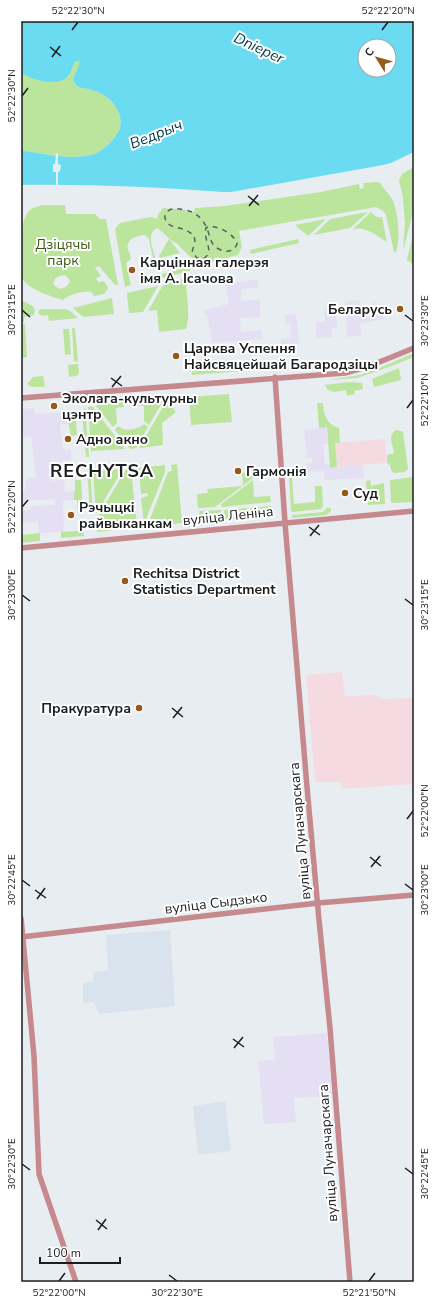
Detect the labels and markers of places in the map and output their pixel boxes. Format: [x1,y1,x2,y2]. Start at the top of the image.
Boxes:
place label: Карцінная галерэя імя А. Ісачова [140,253,269,288]
marker: Карцінная галерэя імя А. Ісачова [127,265,137,275]
place label: Беларусь [328,300,392,319]
marker: Беларусь [395,304,405,314]
place label: Царква Успення Найсвяцейшай Багародзіцы [184,339,378,374]
marker: Царква Успення Найсвяцейшай Багародзіцы [171,351,181,361]
place label: Эколага-культурны цэнтр [62,389,197,424]
marker: Эколага-культурны цэнтр [49,401,59,411]
place label: Адно акно [76,430,148,449]
marker: Адно акно [63,434,73,444]
place label: Гармонія [246,462,307,481]
marker: Гармонія [233,466,243,476]
place label: Суд [353,484,379,503]
marker: Суд [340,488,350,498]
place label: Рэчыцкі райвыканкам [79,498,172,533]
marker: Рэчыцкі райвыканкам [66,510,76,520]
place label: Rechitsa District Statistics Department [133,564,276,599]
marker: Rechitsa District Statistics Department [120,576,130,586]
place label: Пракуратура [41,699,131,718]
marker: Пракуратура [134,703,144,713]

